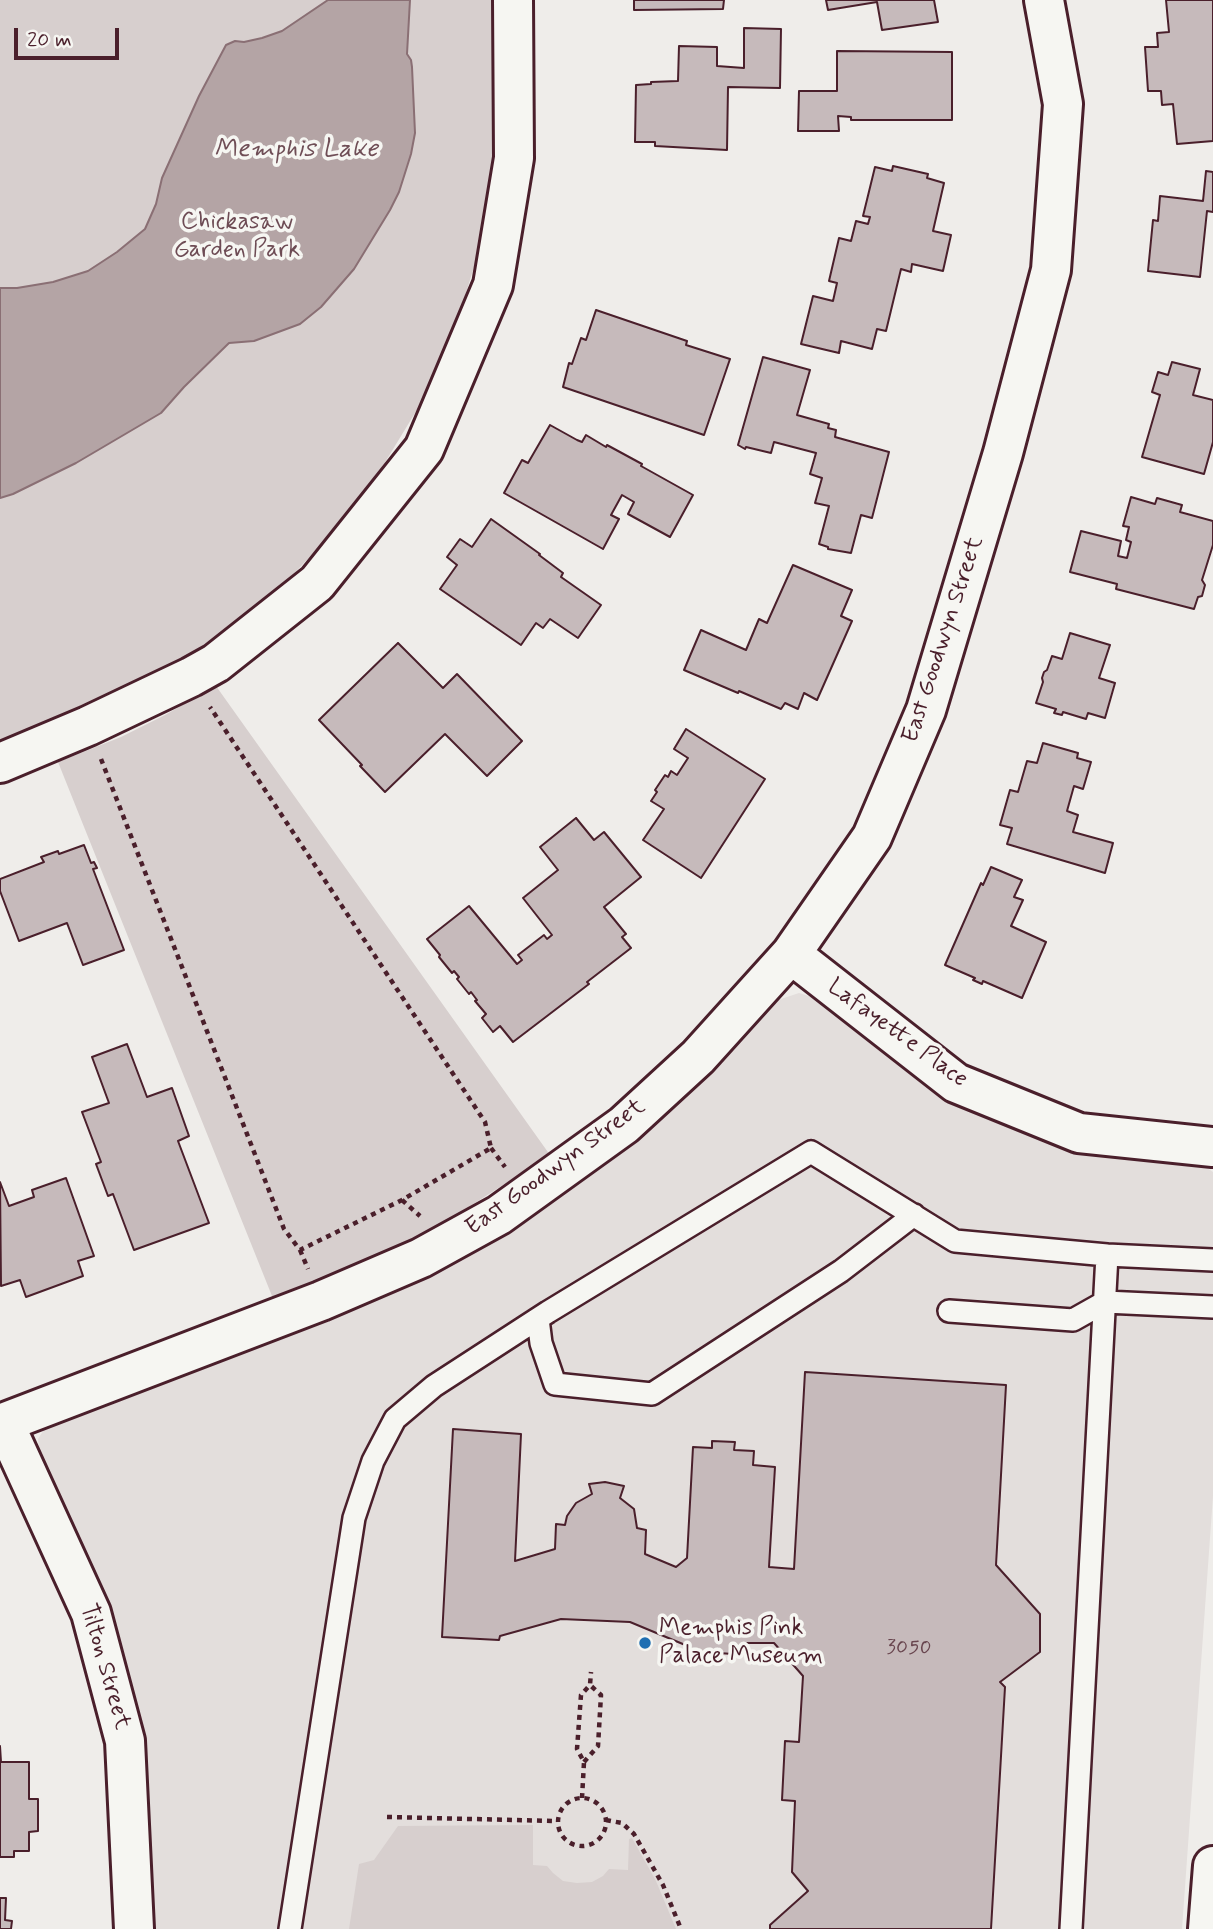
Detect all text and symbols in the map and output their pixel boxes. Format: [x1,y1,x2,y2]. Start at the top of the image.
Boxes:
scale bar [18,14,122,58]
text: 20 m [27,26,72,54]
water label: Memphis Lake [214,135,378,167]
park label: Chickasaw Garden Park [174,209,300,265]
street label: East Goodwyn Street [897,533,991,747]
street label: Lafayette Place [821,973,973,1095]
street label: East Goodwyn Street [461,1093,651,1243]
street label: Tilton Street [72,1601,136,1733]
place label: Memphis Pink Palace Museum [659,1615,823,1671]
marker: Memphis Pink Palace Museum [637,1635,653,1651]
house number: 3050 [887,1636,931,1662]

